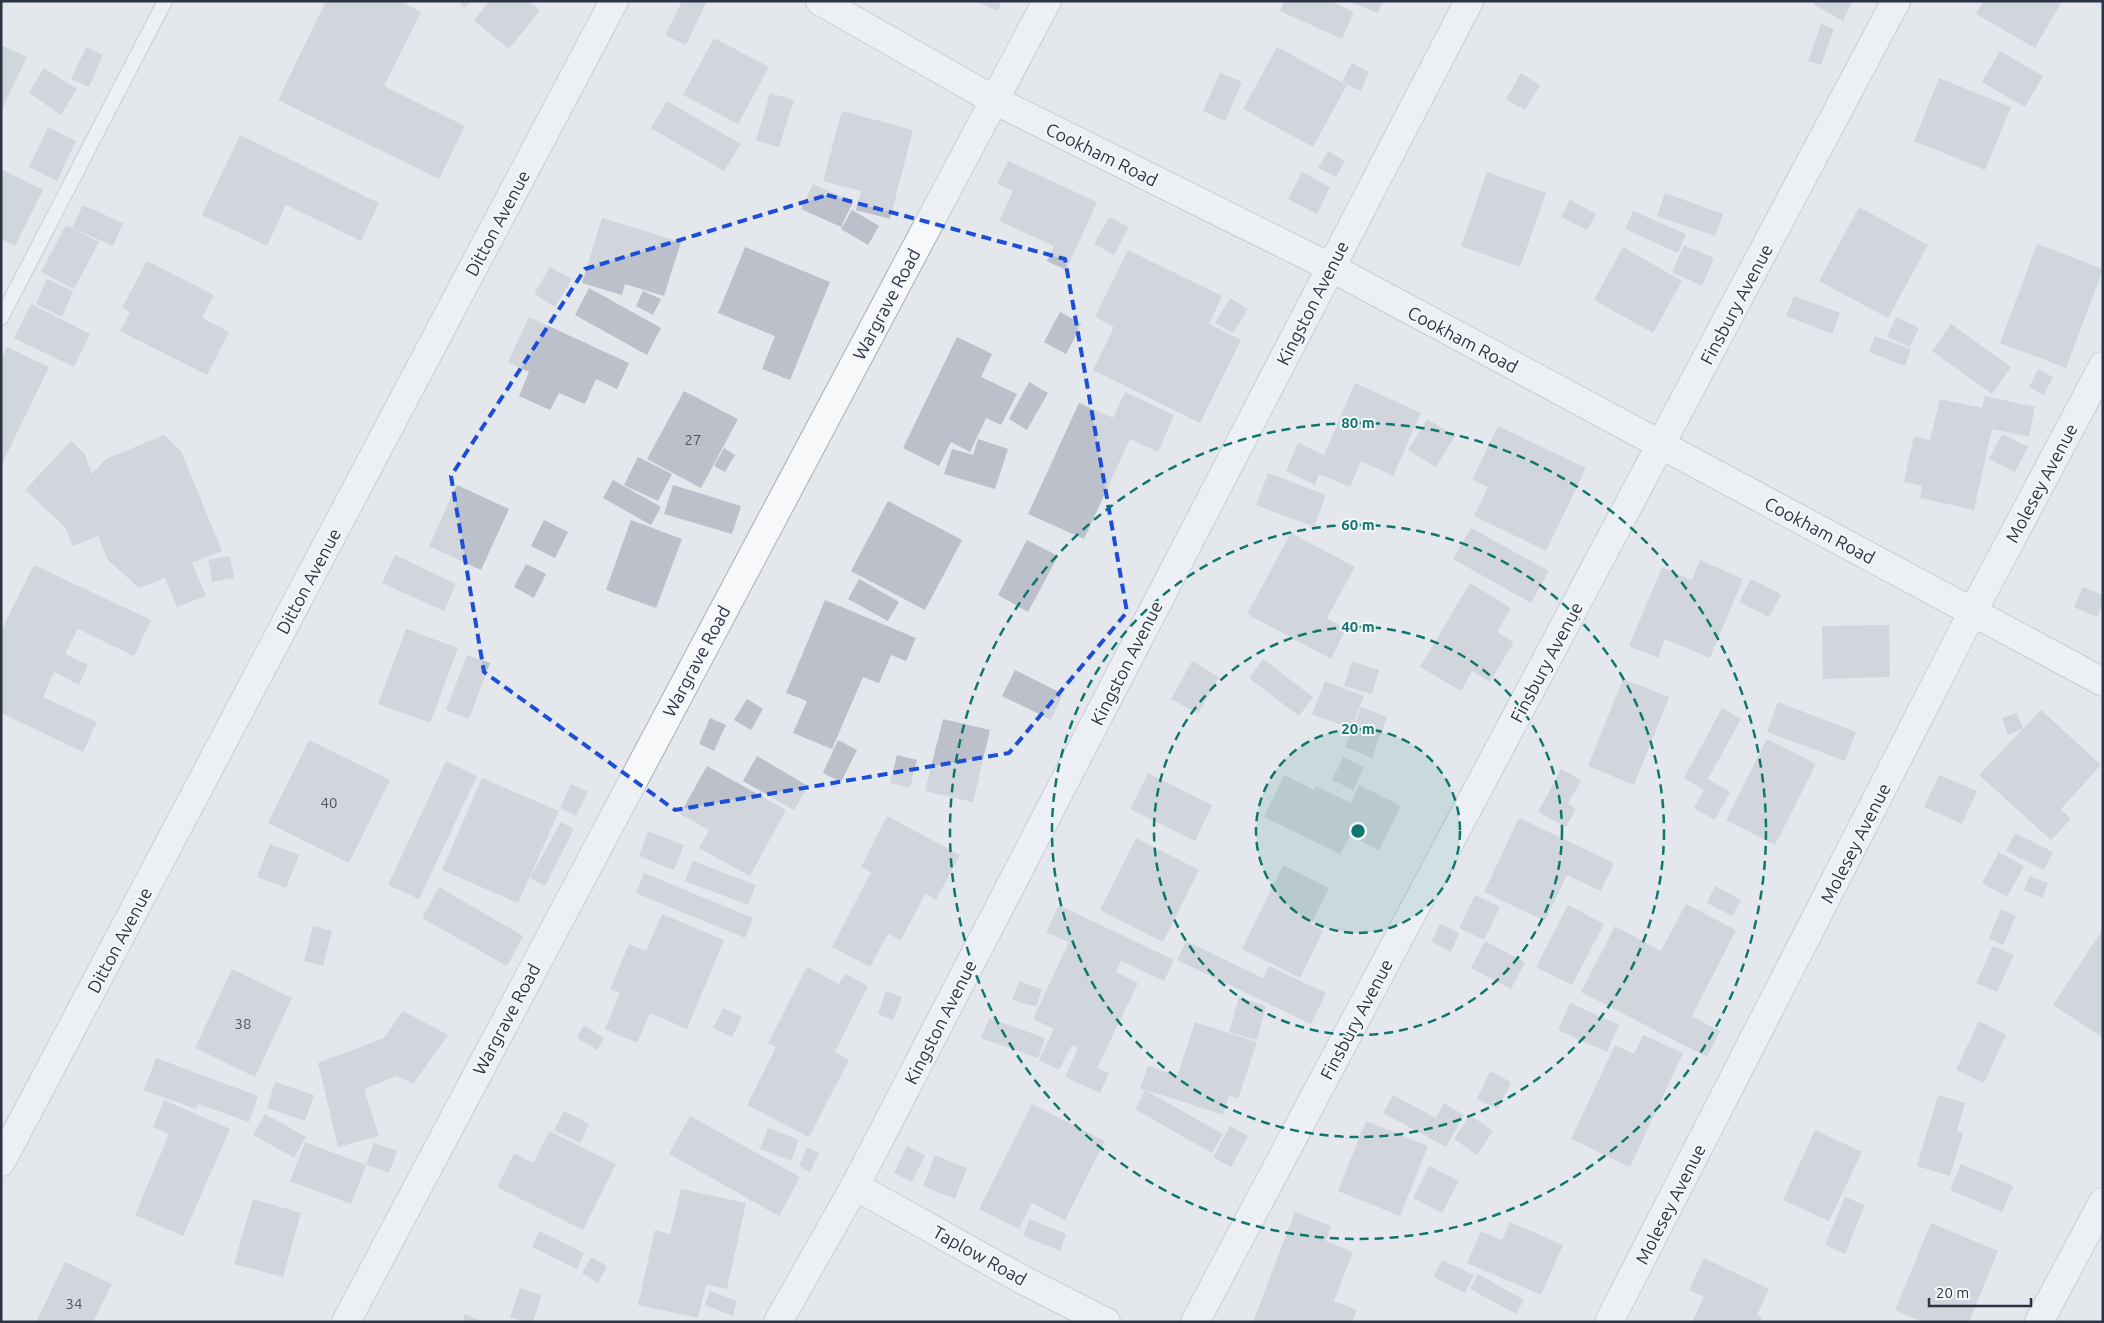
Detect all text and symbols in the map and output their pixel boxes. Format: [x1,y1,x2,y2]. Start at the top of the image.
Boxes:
street label: Cookham Road [1043,118,1161,190]
street label: Ditton Avenue [461,167,533,279]
street label: Kingston Avenue [1272,238,1352,368]
street label: Finsbury Avenue [1696,240,1776,368]
street label: Wargrave Road [848,245,924,363]
street label: Cookham Road [1405,302,1521,376]
text: 80 m [1341,414,1375,431]
street label: Molesey Avenue [2001,420,2081,546]
house number: 27 [685,431,701,448]
street label: Cookham Road [1762,493,1878,567]
text: 60 m [1341,516,1375,533]
street label: Ditton Avenue [272,525,344,637]
street label: Kingston Avenue [1086,598,1166,728]
street label: Finsbury Avenue [1506,598,1586,726]
street label: Wargrave Road [658,602,734,720]
text: 40 m [1341,618,1375,635]
text: 20 m [1341,720,1375,737]
street label: Molesey Avenue [1816,780,1894,906]
house number: 40 [321,794,337,811]
centre of rings [1349,822,1367,840]
street label: Ditton Avenue [83,884,155,996]
street label: Finsbury Avenue [1316,955,1396,1083]
street label: Kingston Avenue [900,957,980,1087]
street label: Wargrave Road [468,960,544,1078]
house number: 38 [235,1015,251,1032]
street label: Molesey Avenue [1631,1141,1709,1267]
street label: Taplow Road [930,1221,1030,1289]
scale bar [1929,1276,2032,1308]
text: 20 m [1936,1284,1969,1301]
house number: 34 [66,1295,82,1312]

